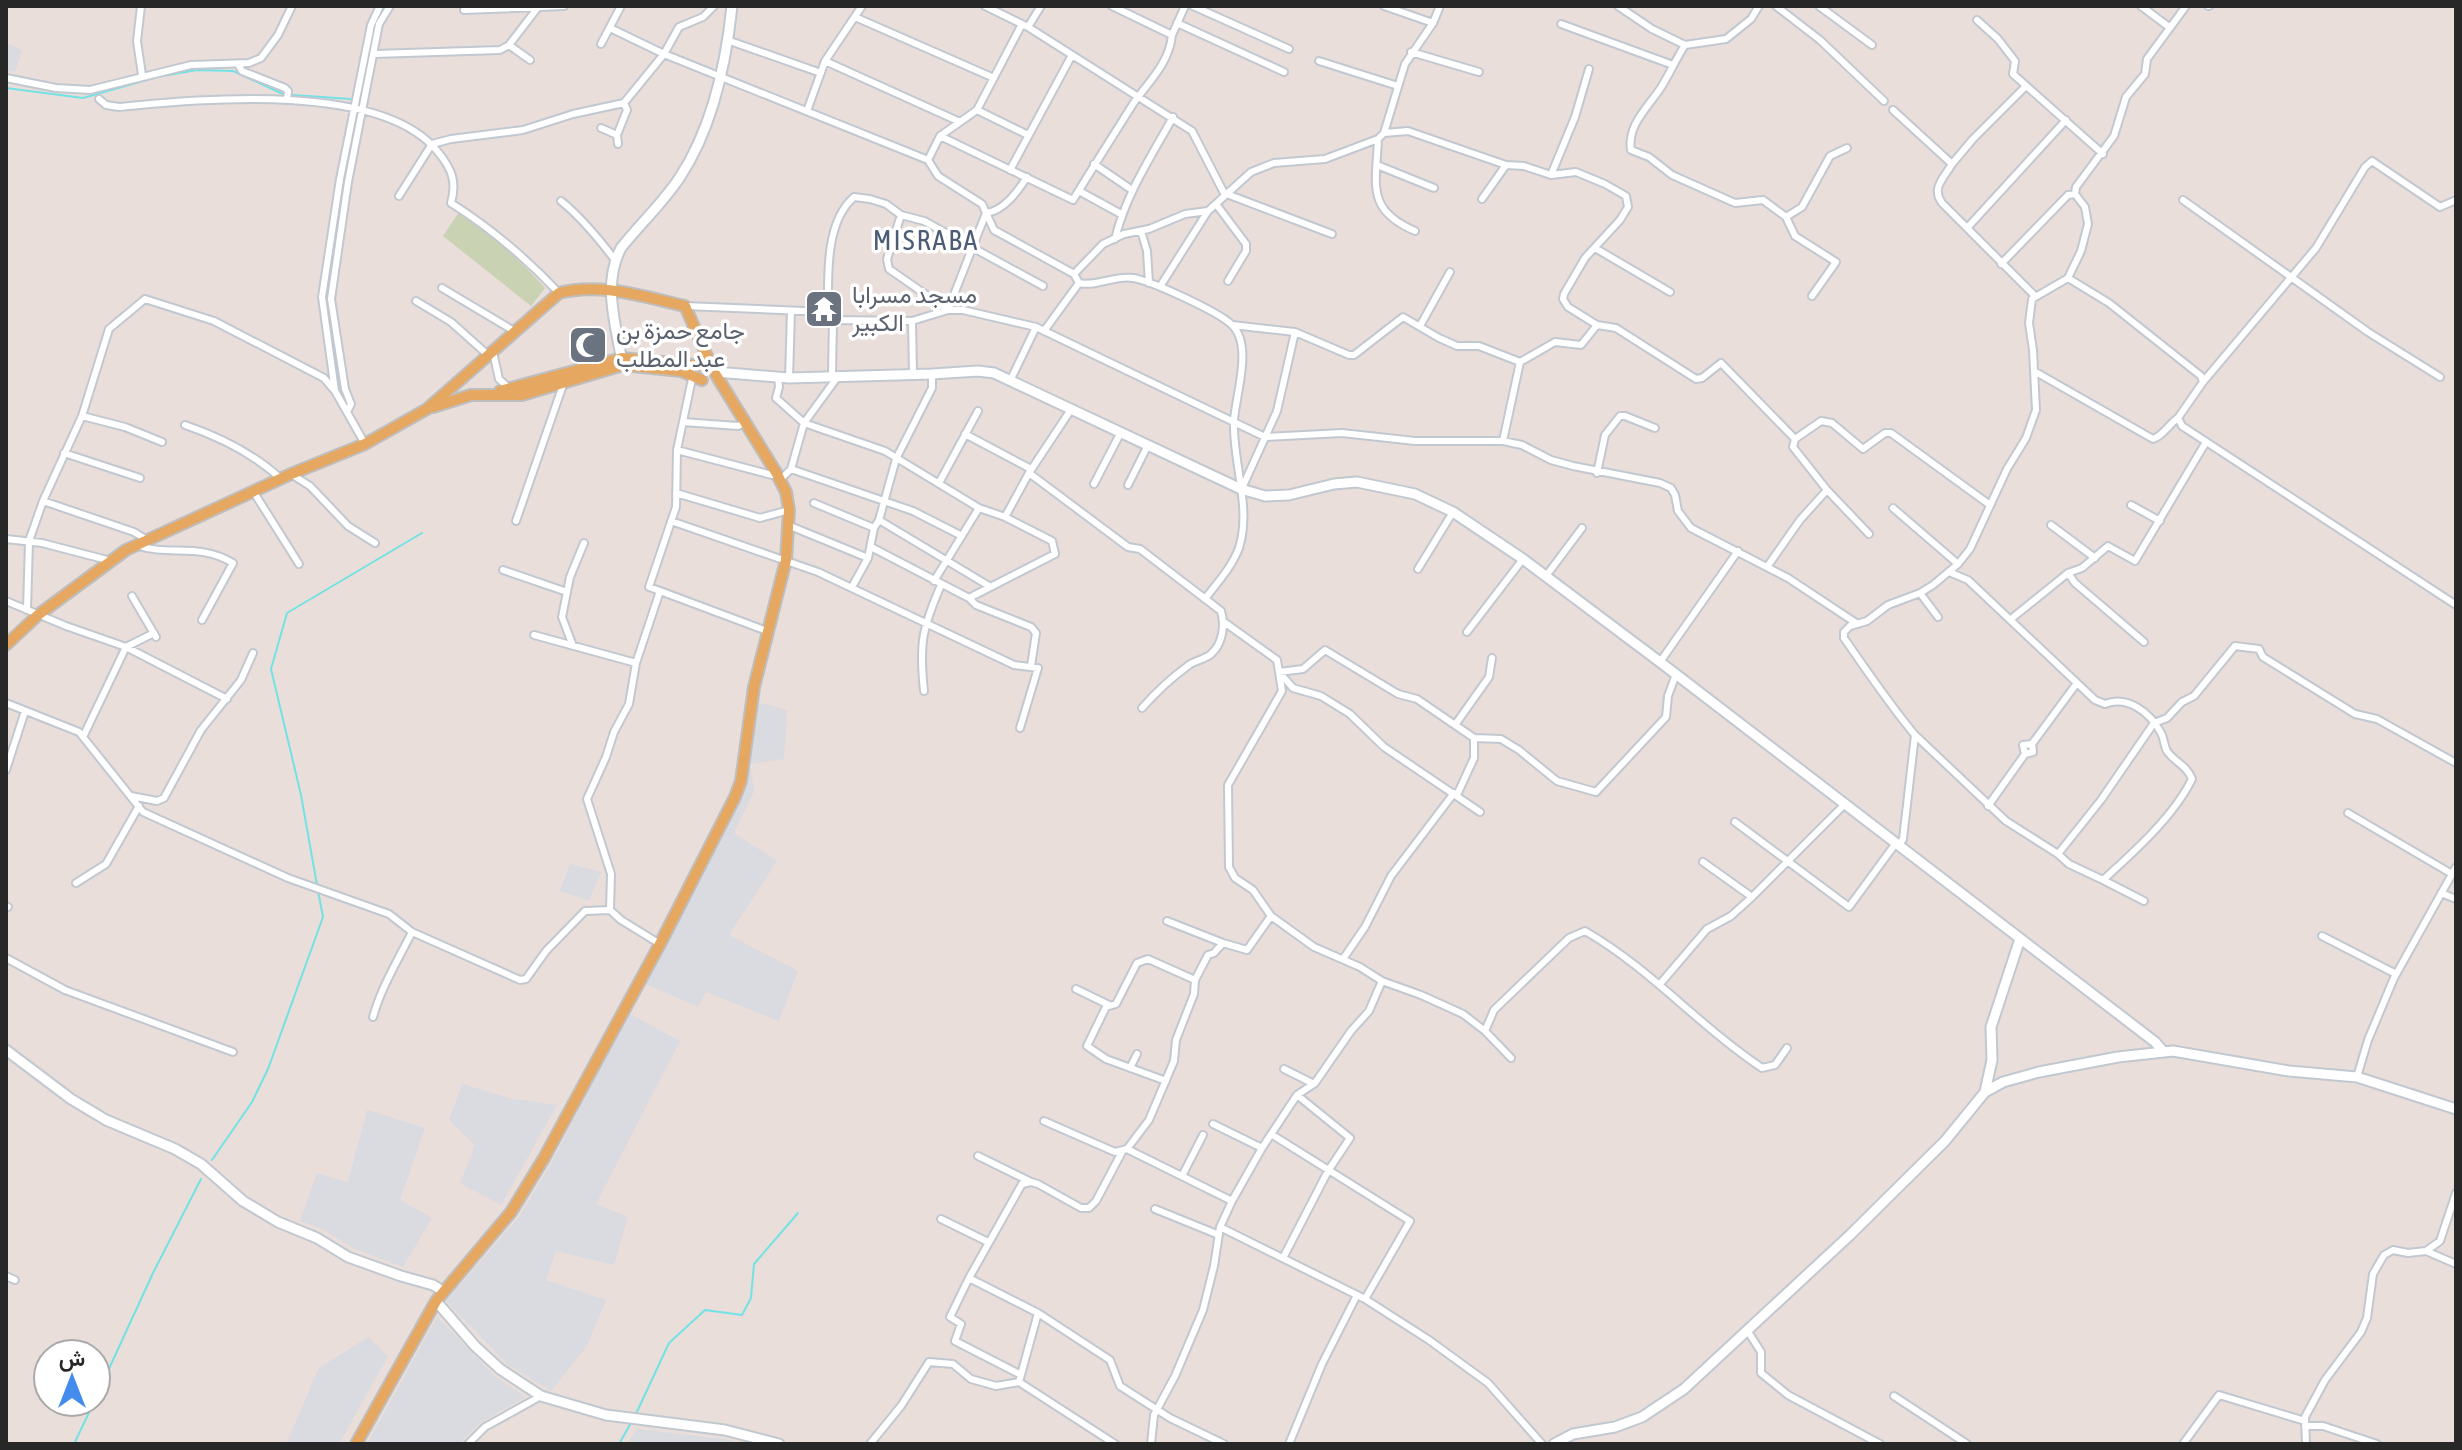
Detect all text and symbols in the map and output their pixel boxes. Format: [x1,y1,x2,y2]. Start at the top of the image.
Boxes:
district label: MISRABA [873,224,979,256]
place label: مسجد مسرابا الكبير [851,281,977,338]
temple icon: مسجد مسرابا الكبير [803,288,845,330]
place label: جامع حمزة بن عبد المطلب [616,317,745,373]
mosque icon: جامع حمزة بن عبد المطلب [567,324,609,366]
north arrow [32,1338,112,1418]
text: ش [59,1345,85,1372]

